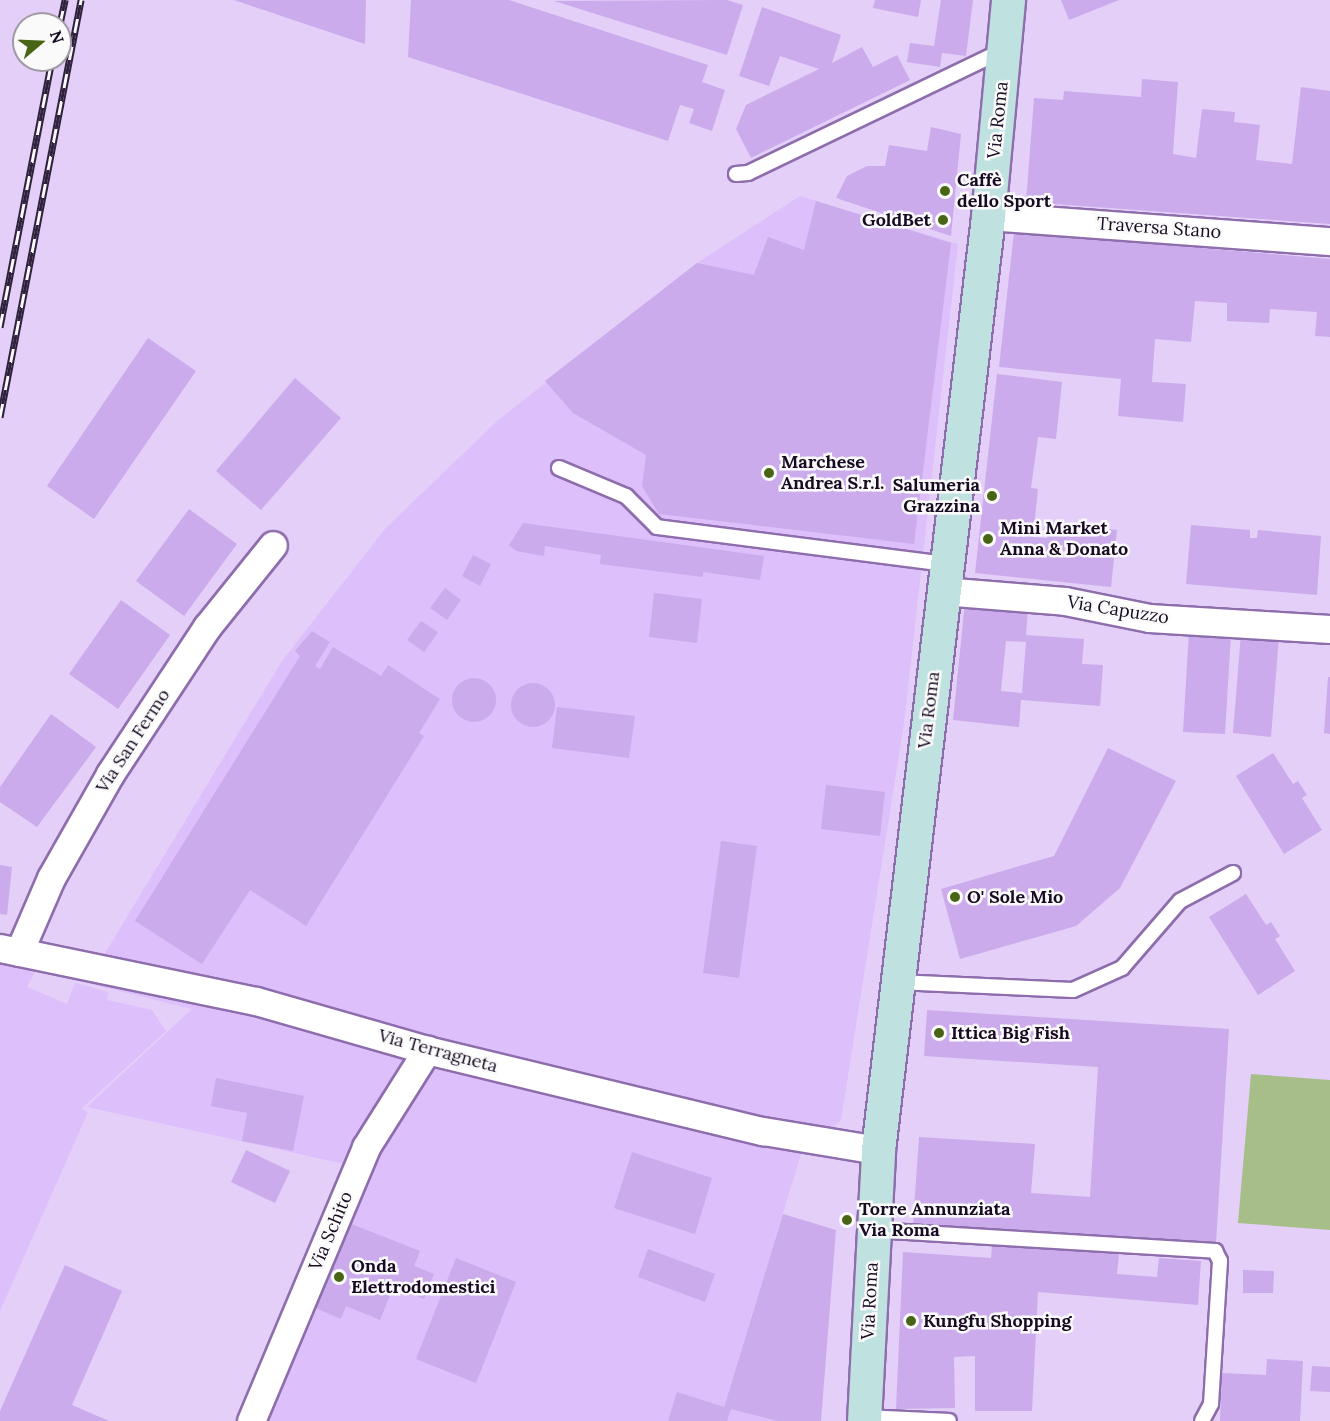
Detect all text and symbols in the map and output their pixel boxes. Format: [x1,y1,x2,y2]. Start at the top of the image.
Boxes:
north arrow [12,12,72,72]
text: N [46,28,69,46]
street label: Via Roma [983,80,1013,160]
place label: Caffè dello Sport [957,170,1051,213]
marker: Caffè dello Sport [938,184,952,198]
place label: GoldBet [862,209,931,231]
marker: GoldBet [936,213,950,227]
street label: Traversa Stano [1096,213,1222,243]
place label: Marchese Andrea S.r.l. [781,452,884,494]
marker: Marchese Andrea S.r.l. [762,466,776,480]
place label: Salumeria Grazzina [893,475,980,518]
marker: Salumeria Grazzina [985,489,999,503]
place label: Mini Market Anna & Donato [1000,518,1128,560]
marker: Mini Market Anna & Donato [981,532,995,546]
street label: Via Capuzzo [1066,591,1170,629]
street label: Via Roma [914,670,944,750]
street label: Via San Fermo [91,685,175,797]
place label: O' Sole Mio [967,886,1063,908]
marker: O' Sole Mio [948,890,962,904]
place label: Ittica Big Fish [951,1022,1070,1044]
street label: Via Terragneta [376,1025,500,1077]
marker: Ittica Big Fish [932,1026,946,1040]
street label: Via Schito [305,1188,357,1274]
place label: Torre Annunziata Via Roma [859,1199,1010,1242]
marker: Torre Annunziata Via Roma [840,1213,854,1227]
place label: Onda Elettrodomestici [351,1256,496,1298]
street label: Via Roma [857,1262,883,1340]
marker: Onda Elettrodomestici [332,1270,346,1284]
place label: Kungfu Shopping [923,1310,1072,1332]
marker: Kungfu Shopping [904,1314,918,1328]

